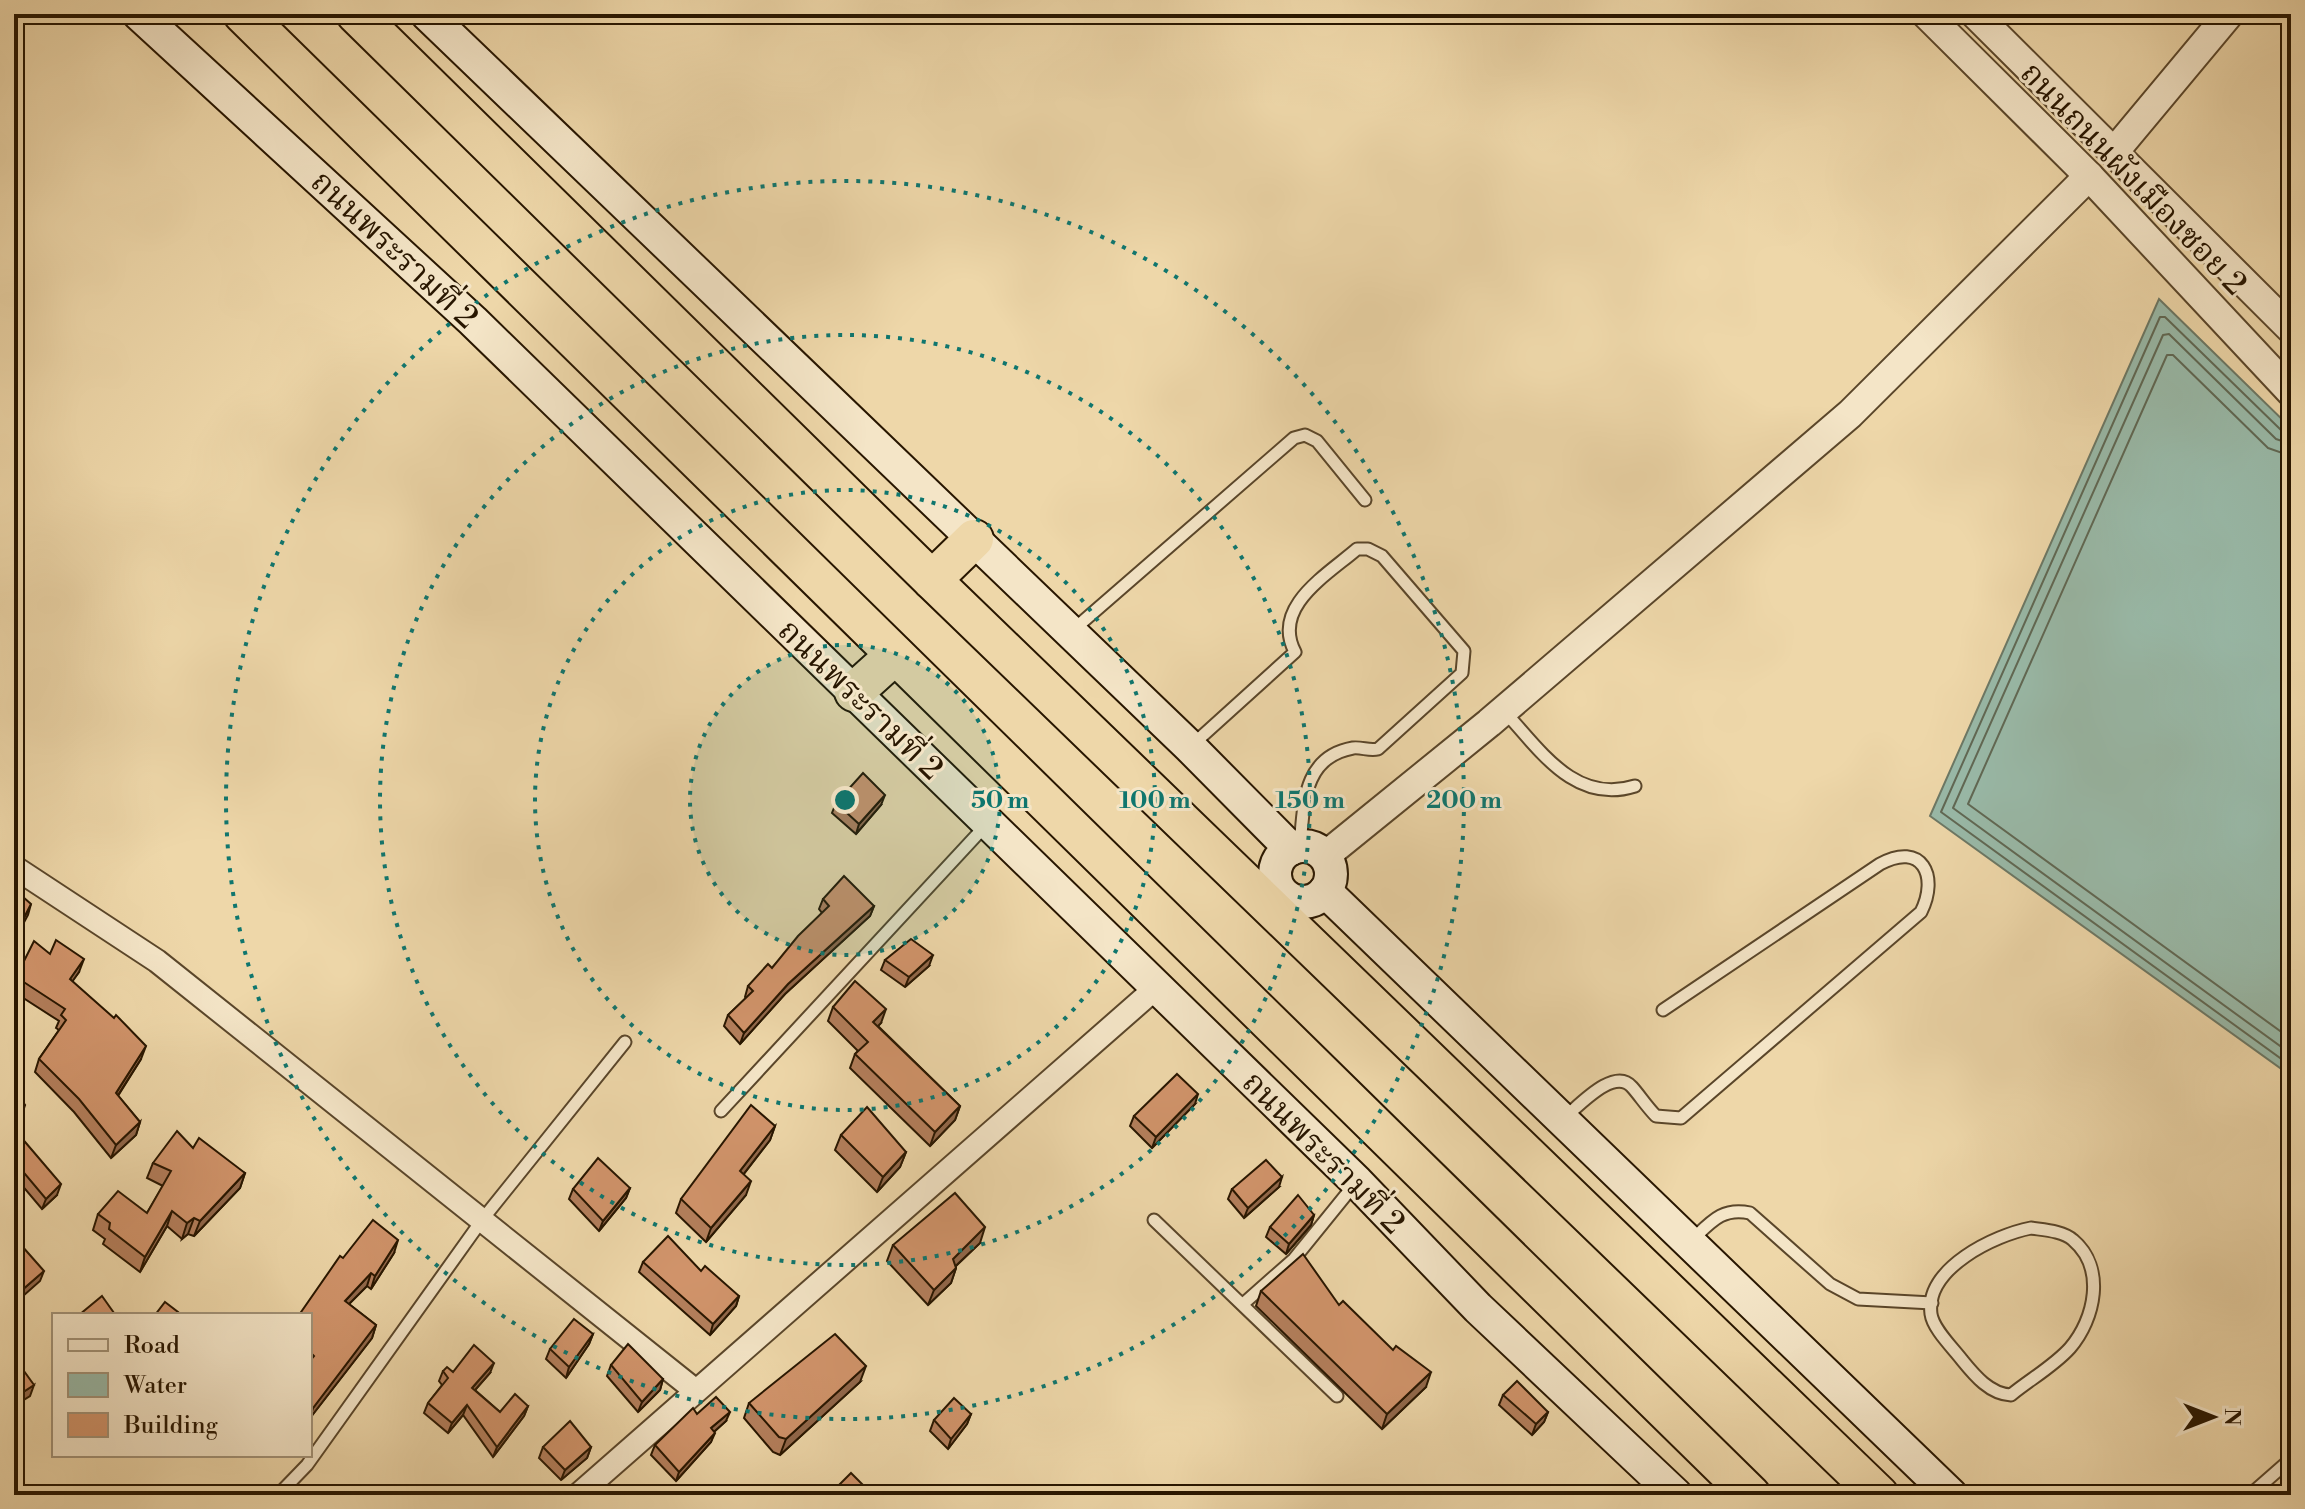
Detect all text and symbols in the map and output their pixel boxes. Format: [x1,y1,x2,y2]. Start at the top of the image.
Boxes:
street label: ถนนถนนผังเมืองซอย 2 [2012,54,2255,304]
street label: ถนนพระรามที่ 2 [302,159,489,337]
street label: ถนนพระรามที่ 2 [769,608,954,789]
centre of rings [831,786,859,814]
text: 50 m [971,786,1029,816]
text: 100 m [1119,786,1191,816]
text: 150 m [1275,786,1345,816]
text: 200 m [1426,786,1502,816]
street label: ถนนพระรามที่ 2 [1233,1060,1416,1243]
legend [52,1313,312,1457]
text: Road [124,1331,180,1361]
text: Water [123,1371,187,1401]
north arrow [2173,1377,2253,1457]
text: N [2218,1408,2245,1426]
text: Building [123,1411,218,1441]

